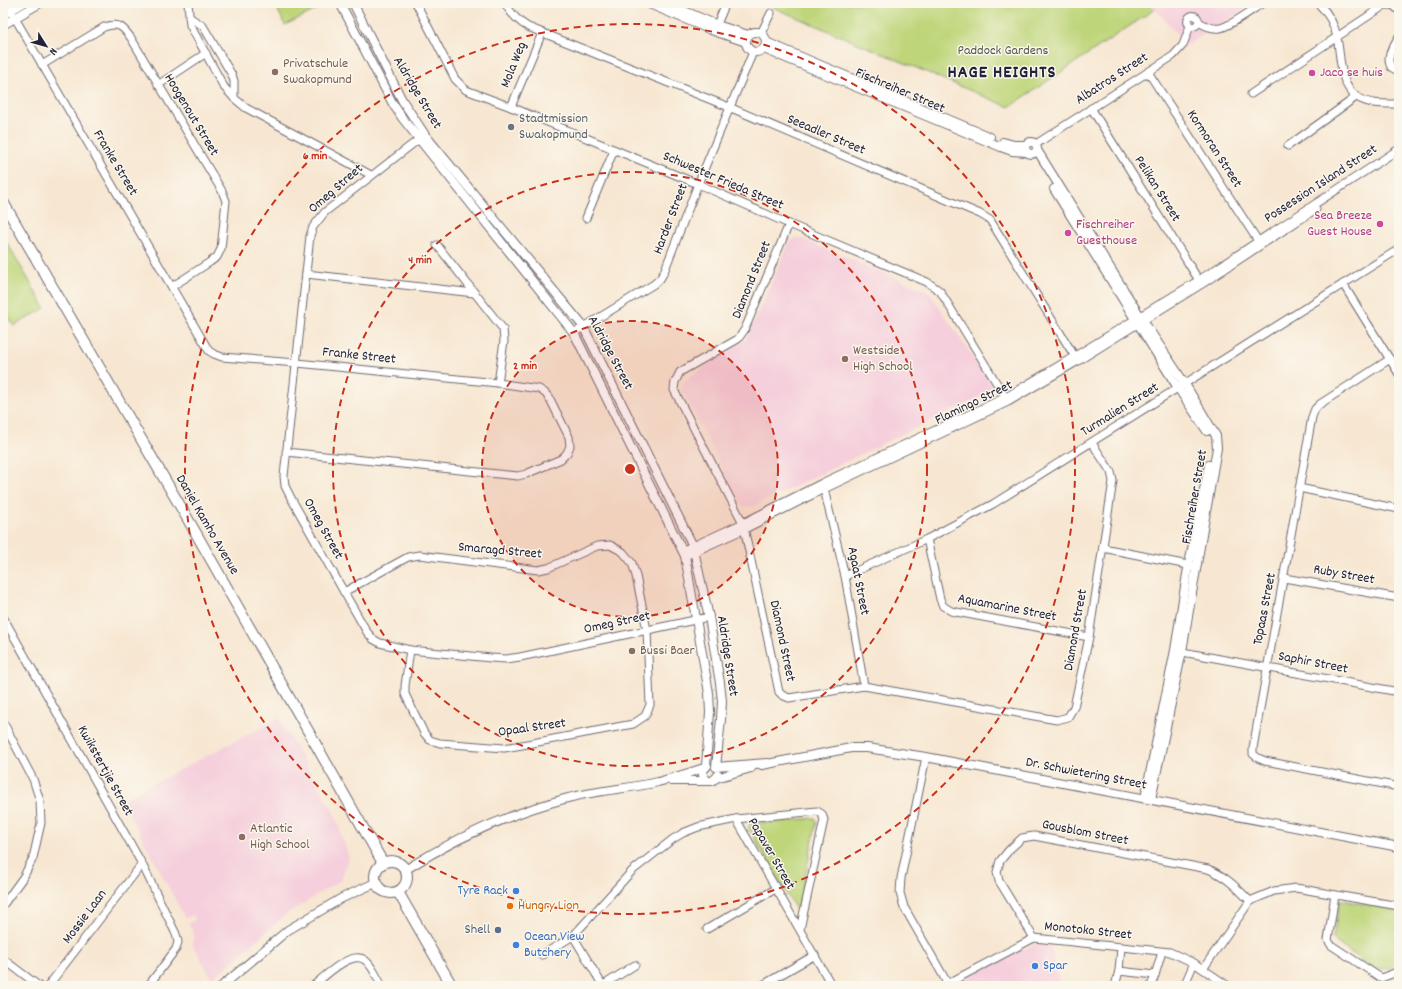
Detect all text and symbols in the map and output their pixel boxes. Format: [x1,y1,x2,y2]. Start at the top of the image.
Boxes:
north arrow [26,26,66,66]
street label: Mola Weg [496,39,532,91]
park label: Paddock Gardens [958,41,1048,61]
text: N [44,44,60,58]
street label: Albatros Street [1072,48,1152,110]
street label: Aldridge Street [387,53,447,133]
place label: Privatschule Swakopmund [283,54,352,90]
district label: HAGE HEIGHTS [948,61,1056,86]
street label: Fischreiher Street [852,63,948,119]
place label: Jaco se huis [1320,63,1383,83]
marker: Privatschule Swakopmund [270,67,280,77]
marker: Jaco se huis [1307,68,1317,78]
street label: Hoogenout Street [158,70,224,160]
street label: Kormoran Street [1181,106,1247,192]
place label: Stadtmission Swakopmund [519,109,588,145]
street label: Seeadler Street [784,109,868,161]
marker: Stadtmission Swakopmund [506,122,516,132]
street label: Franke Street [87,126,143,200]
street label: Possession Island Street [1261,140,1381,228]
street label: Schwester Frieda Street [659,146,787,216]
text: 6 min [303,148,328,165]
street label: Pelikan Street [1129,152,1185,226]
street label: Omeg Street [304,159,368,219]
street label: Harder Street [648,181,694,257]
place label: Sea Breeze Guest House [1307,206,1372,242]
place label: Fischreiher Guesthouse [1076,215,1137,251]
marker: Sea Breeze Guest House [1375,219,1385,229]
marker: Fischreiher Guesthouse [1063,228,1073,238]
street label: Diamond Street [727,238,777,322]
text: 4 min [408,252,432,269]
street label: Aldridge Street [582,312,638,394]
place label: Westside High School [853,341,913,377]
street label: Franke Street [321,342,397,370]
marker: Westside High School [840,354,850,364]
text: 2 min [513,358,537,375]
street label: Flamingo Street [932,376,1016,430]
street label: Turmalien Street [1077,378,1163,442]
street label: Fischreiher Street [1177,448,1213,546]
centre of rings [623,462,637,476]
street label: Daniel Kamho Avenue [170,471,244,579]
street label: Omeg Street [298,495,348,563]
street label: Smaragd Street [457,537,543,565]
street label: Agaat Street [842,545,874,617]
street label: Ruby Street [1312,560,1376,590]
street label: Topaas Street [1248,571,1282,647]
street label: Diamond Street [1059,588,1093,672]
street label: Aquamarine Street [956,589,1058,627]
street label: Diamond Street [764,599,800,683]
street label: Omeg Street [582,606,652,640]
street label: Aldridge Street [711,614,743,698]
place label: Bussi Baer [640,641,696,661]
marker: Bussi Baer [627,646,637,656]
street label: Saphir Street [1276,646,1350,680]
street label: Opaal Street [497,713,567,743]
street label: Kwikstertjie Street [72,722,138,820]
street label: Dr. Schwietering Street [1024,752,1148,796]
street label: Papaver Street [742,814,800,894]
street label: Gousblom Street [1040,815,1130,851]
place label: Atlantic High School [250,819,310,855]
marker: Atlantic High School [237,832,247,842]
place label: Tyre Rack [457,881,508,901]
street label: Mossie Laan [58,886,112,948]
marker: Tyre Rack [511,886,521,896]
place label: Hungry Lion [518,896,579,916]
marker: Hungry Lion [505,901,515,911]
street label: Monotoko Street [1043,916,1133,946]
place label: Shell [465,920,491,940]
marker: Shell [493,925,503,935]
place label: Ocean View Butchery [524,927,585,963]
marker: Ocean View Butchery [511,940,521,950]
place label: Spar [1043,956,1068,976]
marker: Spar [1030,961,1040,971]

